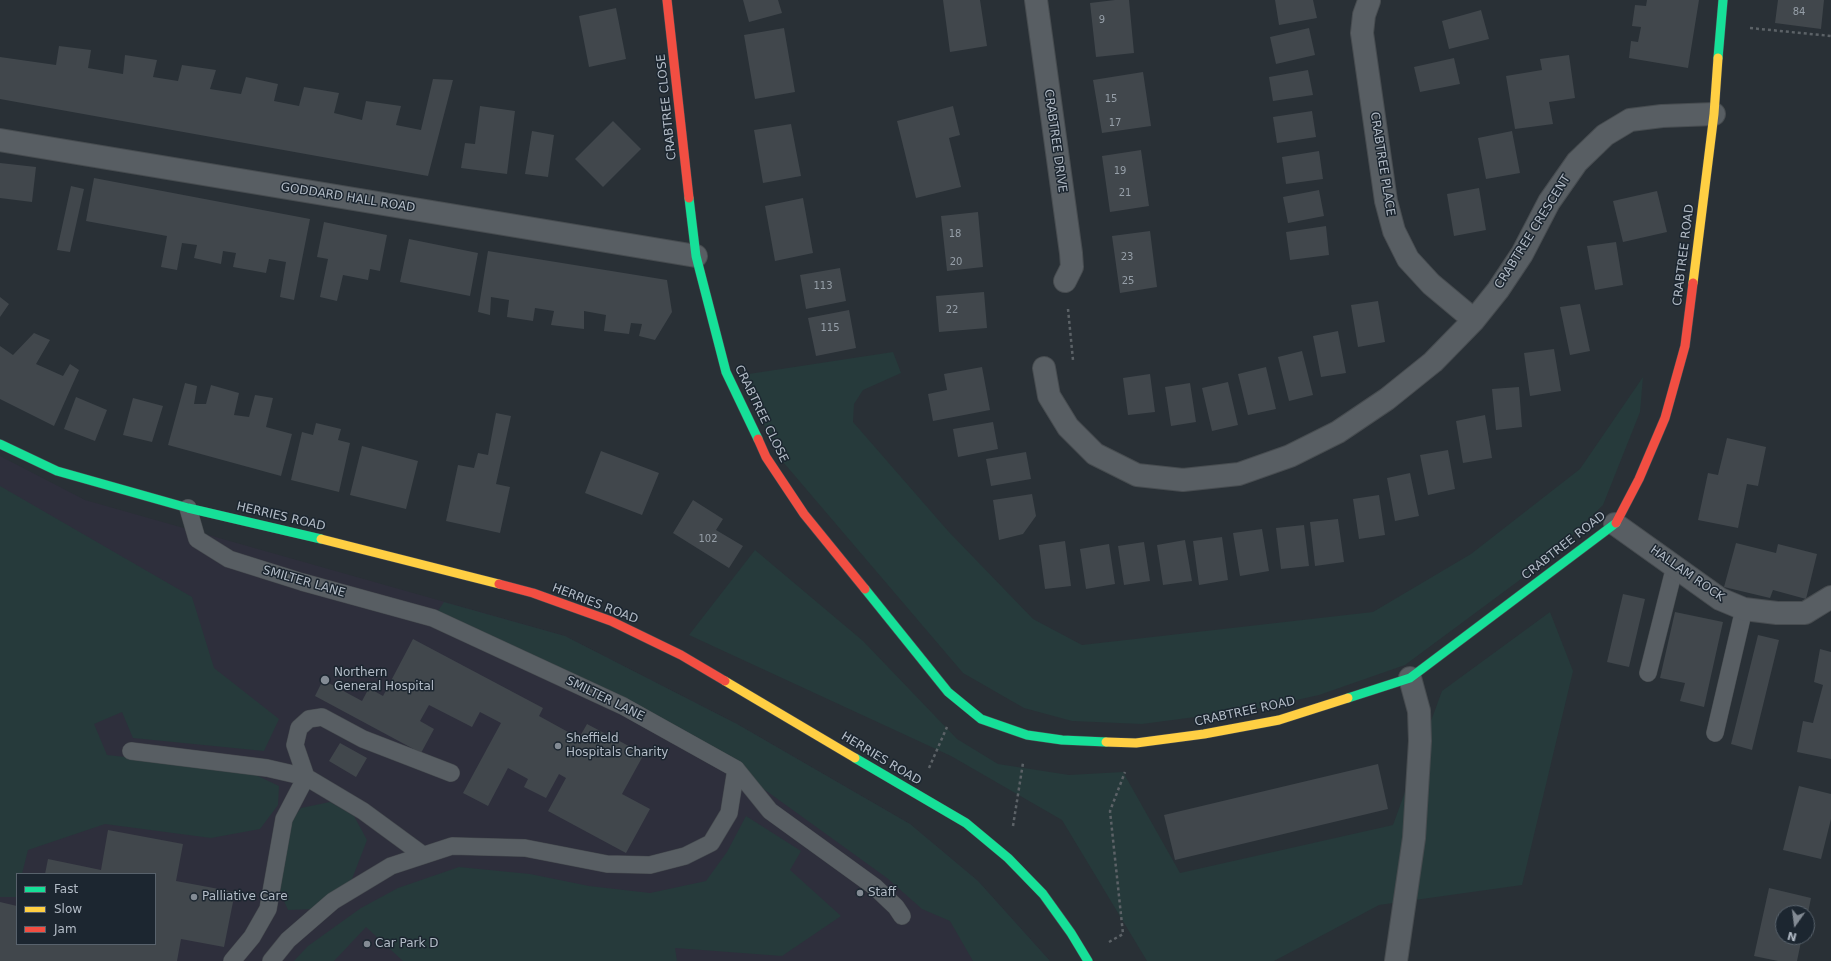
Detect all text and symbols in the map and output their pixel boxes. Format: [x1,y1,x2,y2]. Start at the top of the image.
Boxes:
house number: 84 [1793,6,1805,18]
house number: 9 [1099,14,1105,26]
street label: CRABTREE CLOSE [654,53,680,161]
street label: CRABTREE DRIVE [1041,88,1069,194]
house number: 15 [1105,93,1117,105]
street label: CRABTREE PLACE [1367,111,1397,217]
house number: 17 [1109,117,1121,129]
house number: 19 [1114,165,1126,177]
street label: CRABTREE CRESCENT [1492,172,1574,292]
street label: GODDARD HALL ROAD [280,180,416,216]
house number: 21 [1119,187,1131,199]
street label: CRABTREE ROAD [1671,203,1697,307]
house number: 18 [949,228,961,240]
house number: 23 [1121,251,1133,263]
house number: 20 [950,256,962,268]
house number: 25 [1122,275,1134,287]
house number: 113 [813,280,833,292]
house number: 22 [946,304,958,316]
house number: 115 [820,322,840,334]
street label: CRABTREE CLOSE [731,363,791,465]
street label: HERRIES ROAD [235,500,327,534]
street label: CRABTREE ROAD [1519,509,1609,583]
house number: 102 [698,533,718,545]
street label: HALLAM ROCK [1647,543,1727,605]
street label: SMILTER LANE [261,563,347,601]
street label: HERRIES ROAD [550,581,640,627]
place label: Northern General Hospital [334,666,434,694]
marker: Northern General Hospital [319,674,331,686]
street label: SMILTER LANE [563,674,647,724]
street label: CRABTREE ROAD [1193,694,1297,730]
street label: HERRIES ROAD [838,729,924,789]
place label: Sheffield Hospitals Charity [566,732,668,760]
marker: Sheffield Hospitals Charity [553,741,563,751]
legend [16,873,156,945]
text: Fast [54,882,78,896]
place label: Staff [868,886,896,900]
marker: Staff [855,888,865,898]
place label: Palliative Care [202,890,288,904]
marker: Palliative Care [189,892,199,902]
text: Slow [54,902,82,916]
north arrow [1775,905,1815,945]
text: Jam [54,922,77,936]
text: N [1786,929,1798,944]
place label: Car Park D [375,937,438,951]
marker: Car Park D [362,939,372,949]

